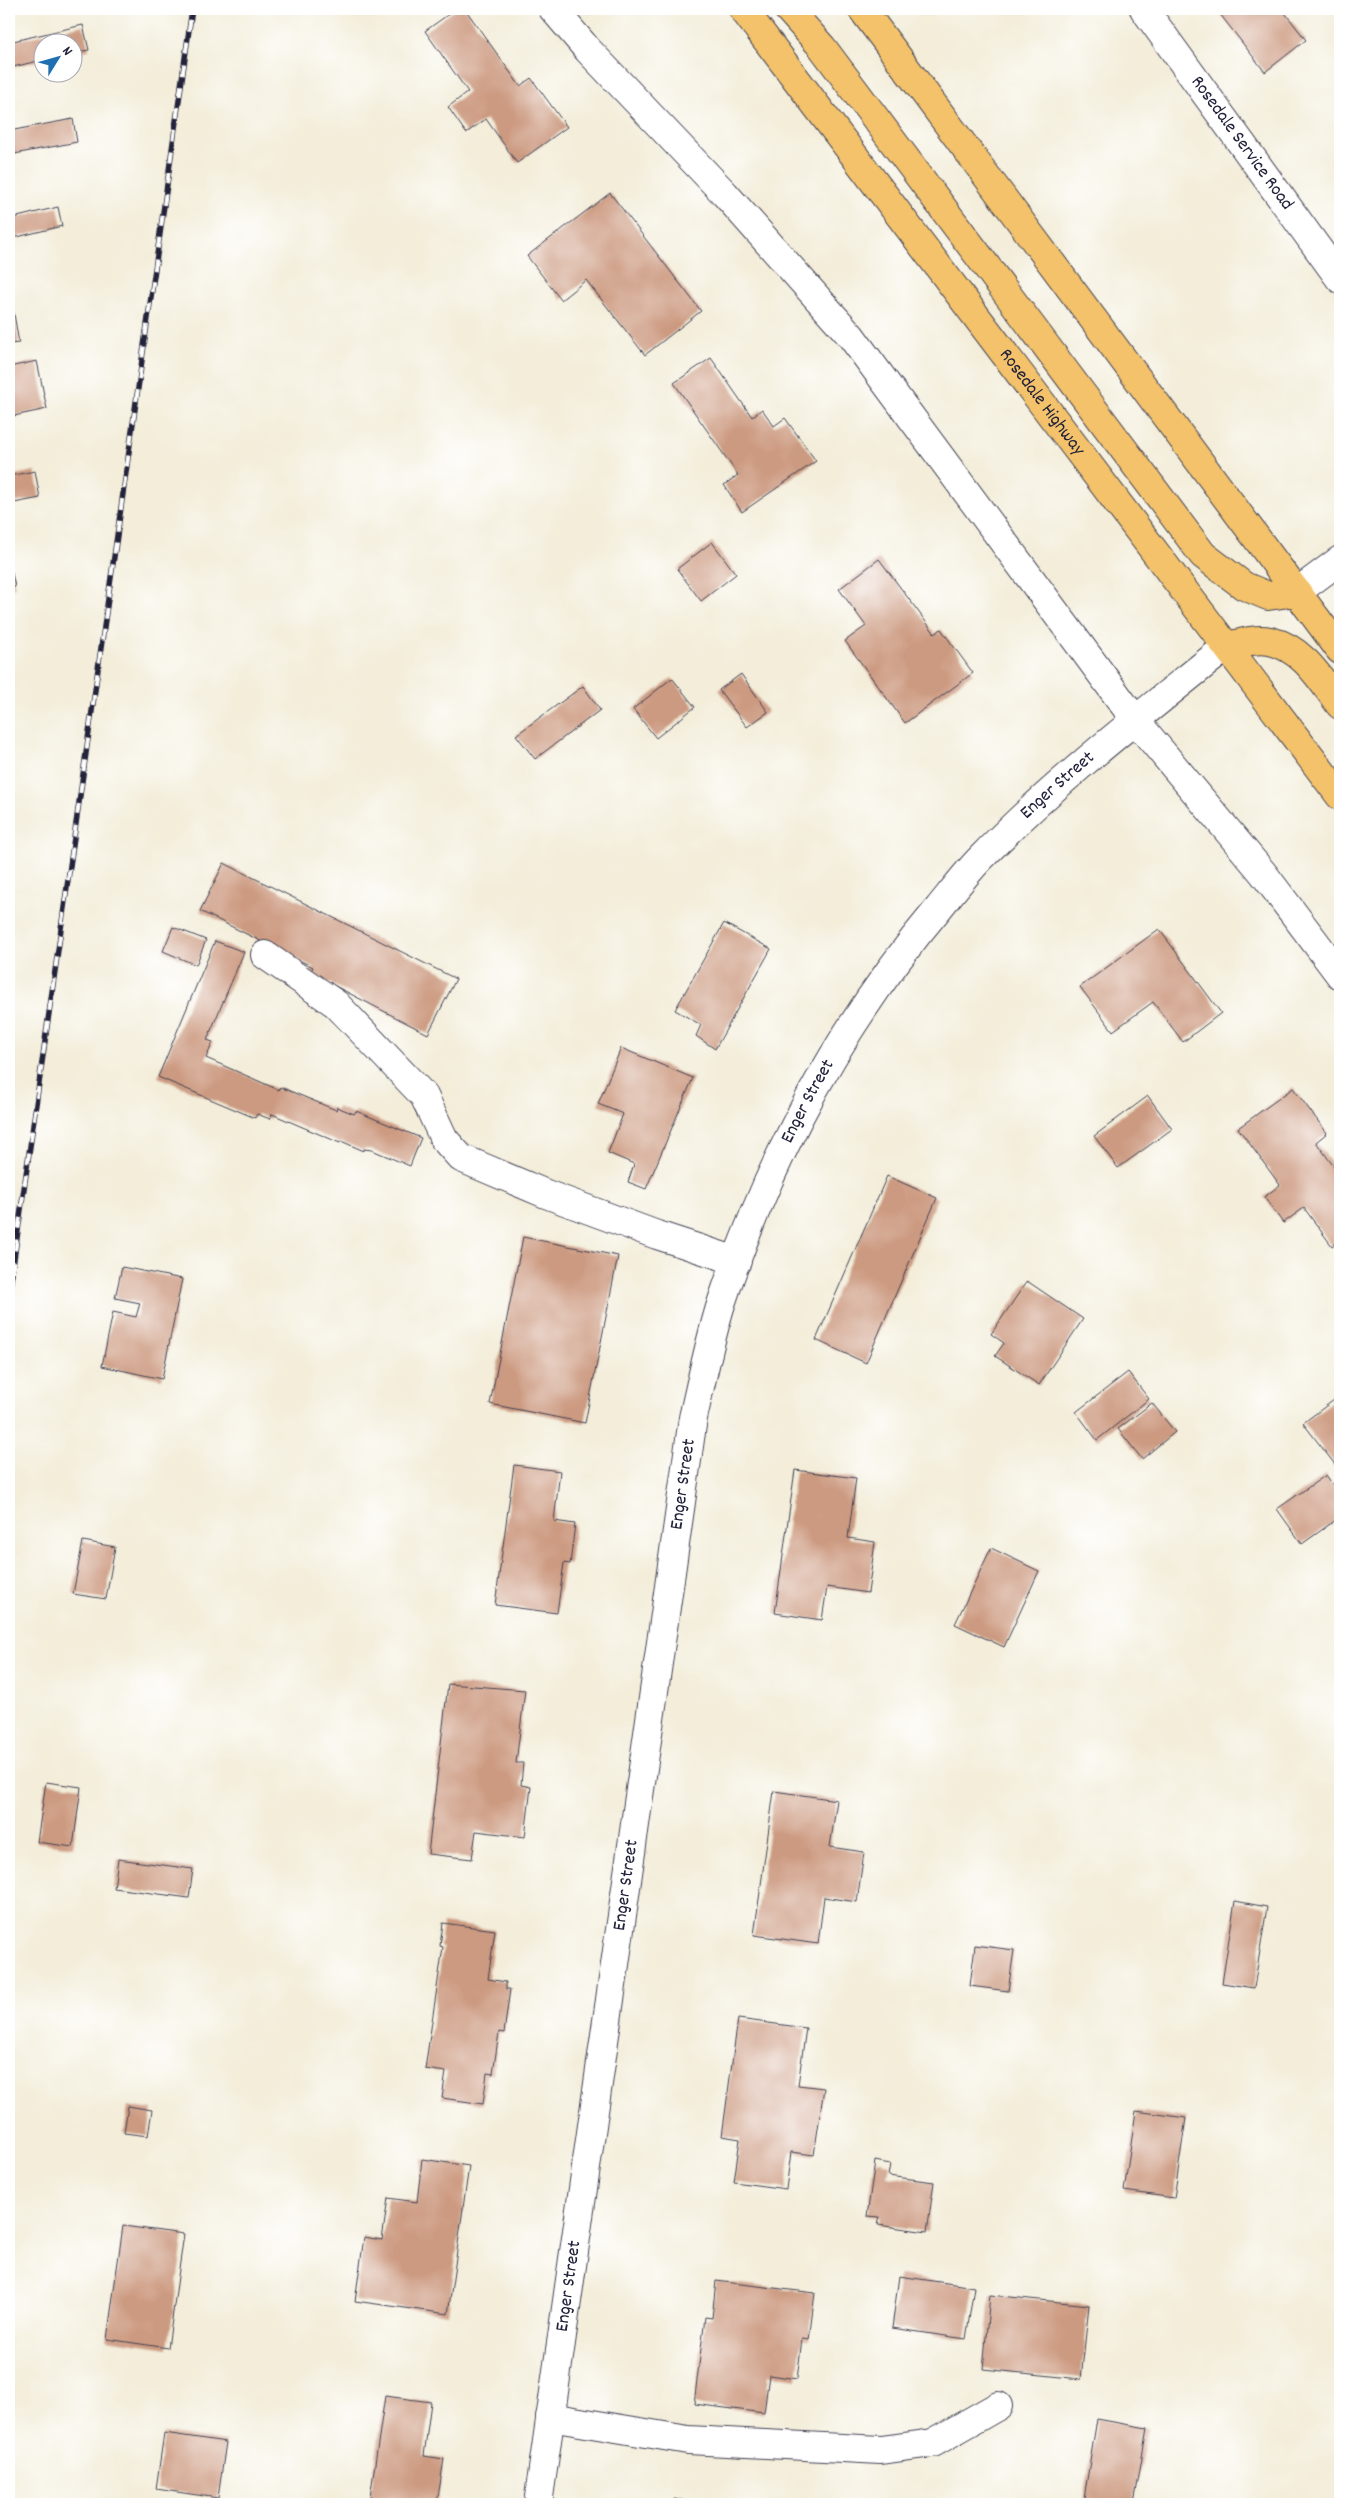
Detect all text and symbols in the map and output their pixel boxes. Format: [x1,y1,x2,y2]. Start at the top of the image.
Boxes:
north arrow [32,32,82,82]
text: N [57,43,77,60]
street label: Rosedale Service Road [1183,70,1300,216]
street label: Rosedale Highway [992,343,1091,462]
street label: Enger Street [1014,745,1101,826]
street label: Enger Street [774,1055,842,1148]
street label: Enger Street [664,1437,703,1532]
street label: Enger Street [606,1838,646,1933]
street label: Enger Street [549,2239,589,2334]

